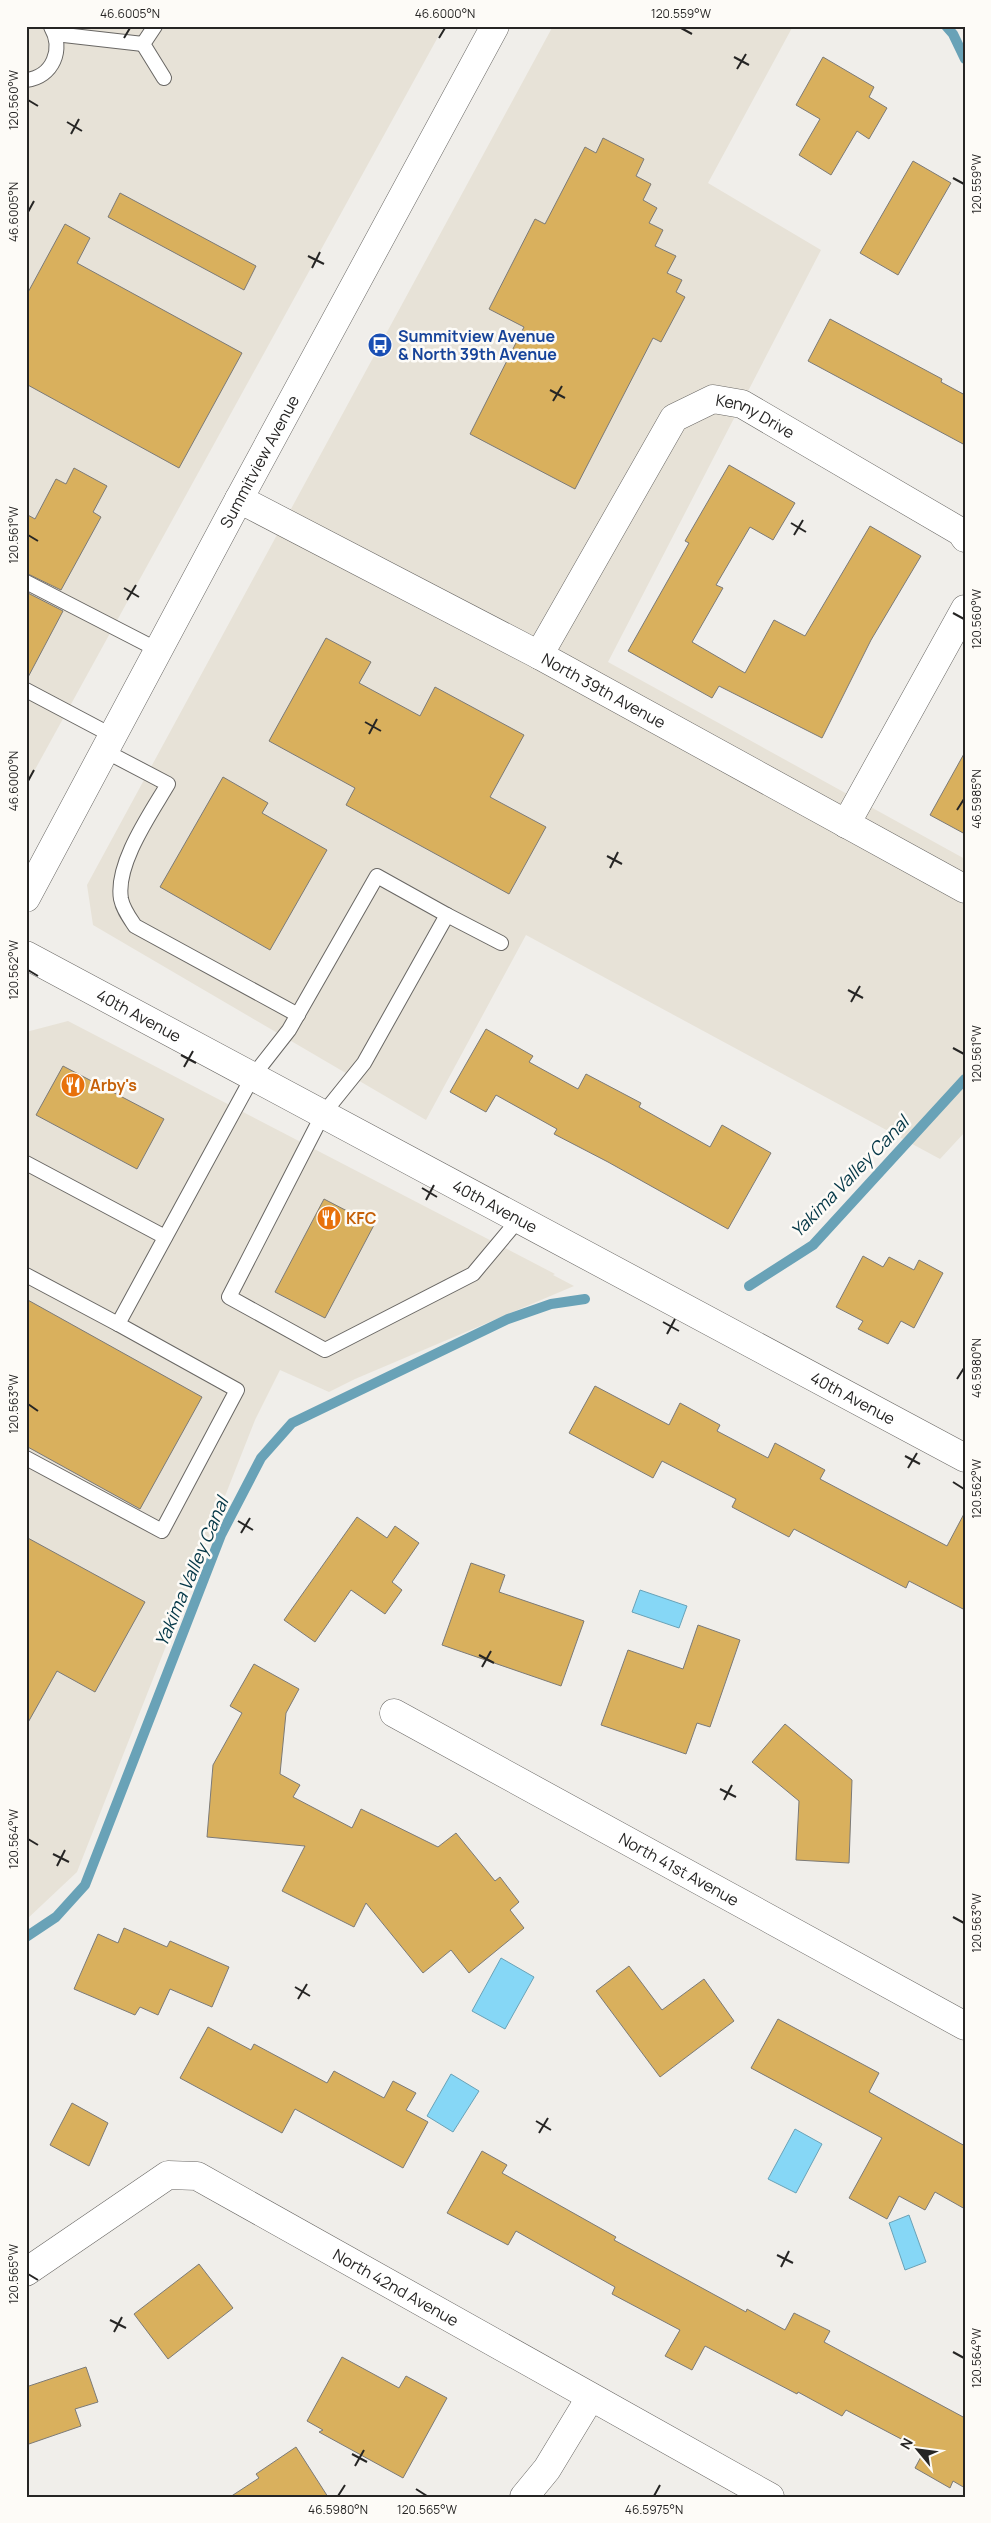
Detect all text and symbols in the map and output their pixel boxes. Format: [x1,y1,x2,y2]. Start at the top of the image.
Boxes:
text: 46.6005°N [100,5,160,22]
text: 46.6000°N [415,5,475,22]
text: 120.559°W [651,5,712,22]
text: 120.560°W [5,69,22,130]
text: 120.559°W [968,153,985,214]
text: 46.6005°N [5,182,22,242]
place label: Summitview Avenue & North 39th Avenue [398,325,557,365]
bus stop icon: Summitview Avenue & North 39th Avenue [367,332,393,358]
street label: Kenny Drive [714,389,799,443]
street label: Summitview Avenue [215,391,304,532]
text: 120.561°W [5,506,22,564]
text: 120.560°W [968,588,985,649]
street label: North 39th Avenue [538,648,670,733]
text: 46.6000°N [5,751,22,811]
text: 46.5985°N [968,769,985,829]
text: 120.562°W [5,939,22,1000]
street label: 40th Avenue [93,984,185,1047]
text: 120.561°W [968,1025,985,1083]
restaurant icon: Arby's [60,1072,86,1098]
place label: Arby's [90,1074,137,1096]
water label: Yakima Valley Canal [785,1108,916,1242]
street label: 40th Avenue [449,1175,541,1238]
restaurant icon: KFC [316,1205,342,1231]
place label: KFC [346,1207,377,1229]
text: 46.5980°N [968,1338,985,1398]
street label: 40th Avenue [807,1366,899,1430]
text: 120.563°W [5,1373,22,1434]
text: 120.562°W [968,1458,985,1519]
water label: Yakima Valley Canal [149,1491,235,1650]
text: 120.564°W [5,1808,22,1869]
street label: North 41st Avenue [615,1827,743,1911]
text: 120.563°W [968,1892,985,1953]
text: 120.565°W [5,2243,22,2304]
street label: North 42nd Avenue [329,2243,463,2331]
text: 120.564°W [968,2327,985,2388]
north arrow [894,2426,944,2476]
text: N [895,2434,917,2452]
text: 46.5980°N [308,2501,368,2518]
text: 120.565°W [397,2501,458,2518]
text: 46.5975°N [625,2501,683,2518]

